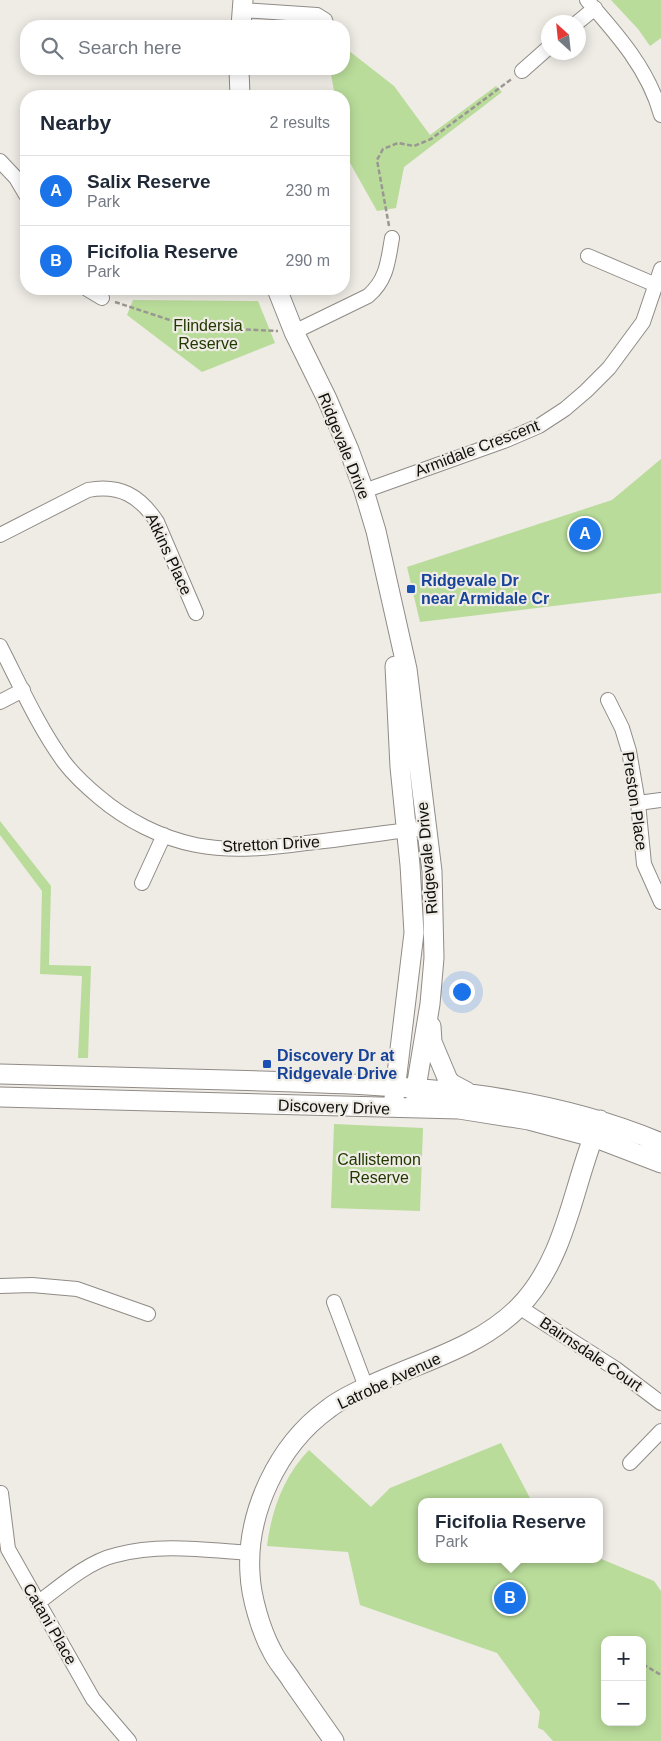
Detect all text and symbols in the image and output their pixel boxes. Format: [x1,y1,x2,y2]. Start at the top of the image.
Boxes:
north arrow [541,15,586,60]
search box [20,20,350,75]
icon: search [38,34,66,62]
text: Search here [78,37,182,58]
text: Nearby [40,111,111,134]
text: 2 results [270,114,330,131]
text: Salix Reserve [87,171,211,192]
text: A [50,182,62,199]
text: 230 m [286,182,330,199]
text: Park [87,193,120,210]
text: Ficifolia Reserve [87,241,238,262]
text: B [50,252,62,269]
text: 290 m [286,252,330,269]
text: Park [87,263,120,280]
park label: Flindersia Reserve [173,317,243,352]
street label: Ridgevale Drive [315,390,373,502]
street label: Armidale Crescent [413,416,542,480]
street label: Atkins Place [143,511,195,598]
pin: A [569,515,601,553]
place label: Ridgevale Dr near Armidale Cr [421,572,549,607]
marker: Ridgevale Dr near Armidale Cr [405,583,417,595]
street label: Preston Place [620,750,650,852]
street label: Ridgevale Drive [414,801,440,915]
street label: Stretton Drive [222,833,320,855]
your location [449,979,475,1005]
place label: Discovery Dr at Ridgevale Drive [277,1047,397,1082]
marker: Discovery Dr at Ridgevale Drive [261,1058,273,1070]
street label: Discovery Drive [278,1097,390,1117]
park label: Callistemon Reserve [337,1151,421,1186]
street label: Bairnsdale Court [537,1314,646,1395]
street label: Latrobe Avenue [335,1350,443,1412]
popup [418,1498,603,1563]
text: Ficifolia Reserve [435,1511,586,1532]
text: Park [435,1533,468,1550]
pin: B [494,1579,526,1617]
street label: Catani Place [20,1580,80,1668]
map controls [601,1636,646,1726]
button: + [601,1636,646,1681]
button: − [601,1681,646,1726]

